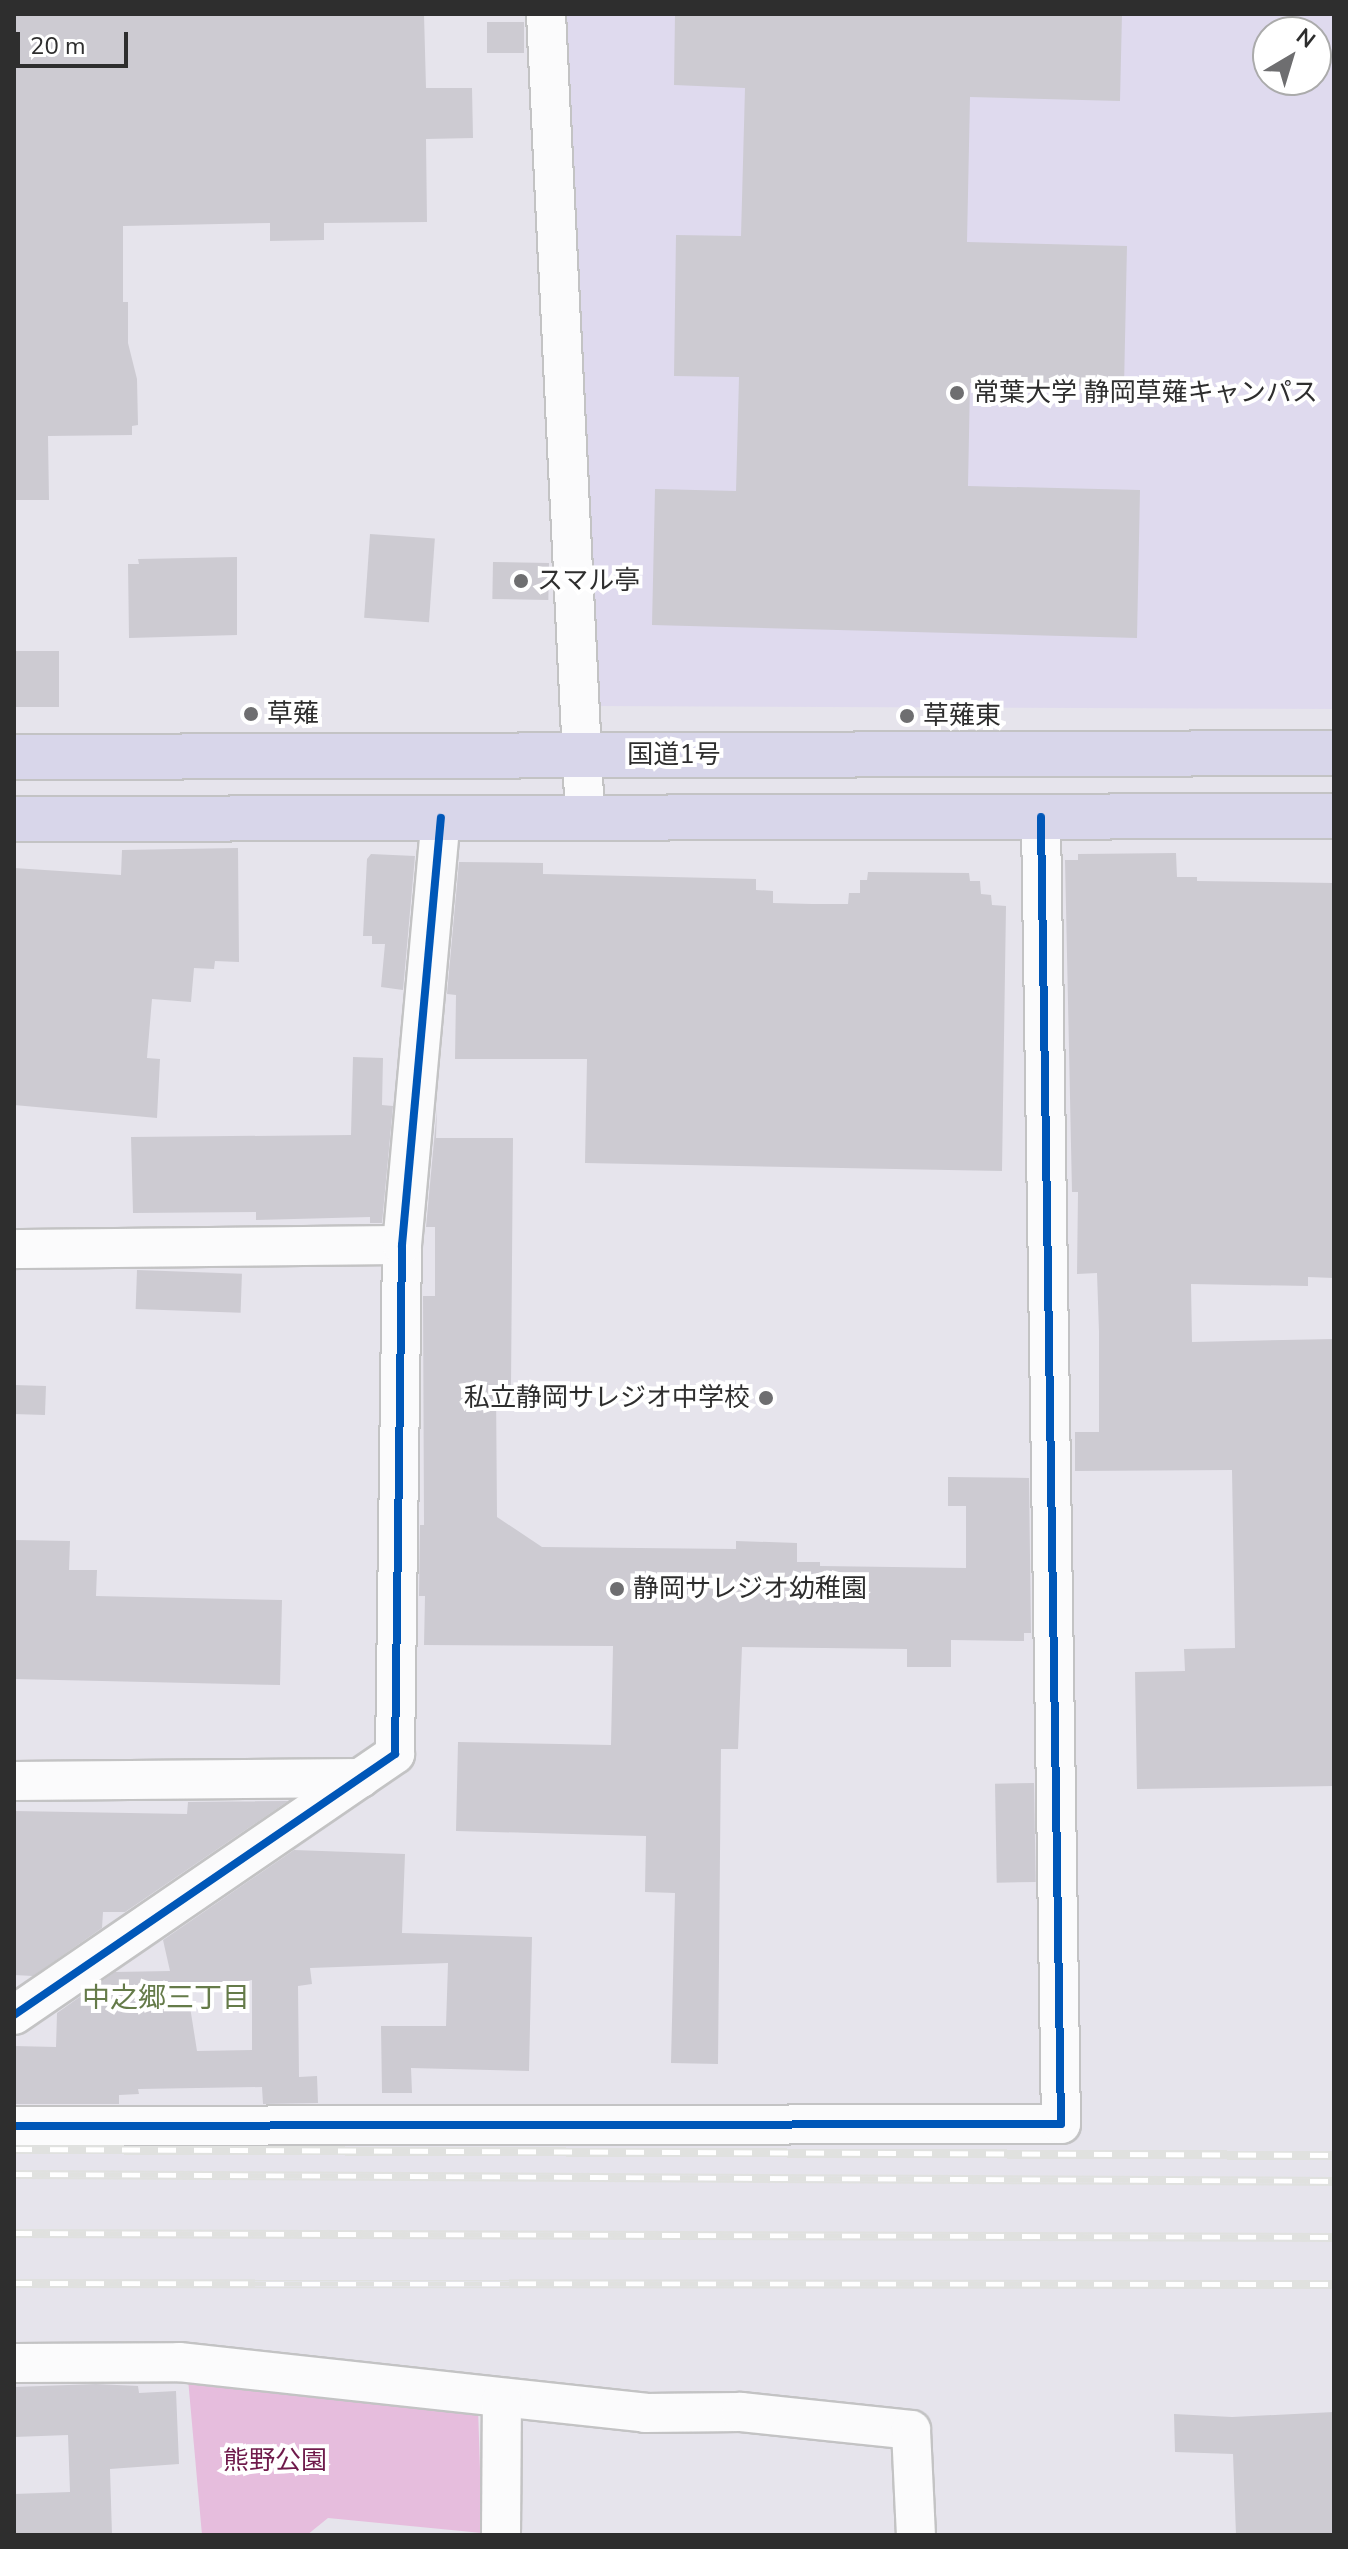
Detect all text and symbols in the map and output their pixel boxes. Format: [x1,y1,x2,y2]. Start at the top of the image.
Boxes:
scale bar [20,16,132,66]
north arrow [1252,16,1332,96]
text: N [1290,22,1321,56]
text: 20 m [30,30,86,62]
place label: 常葉大学 静岡草薙キャンパス [973,377,1318,409]
marker: 常葉大学 静岡草薙キャンパス [948,384,966,402]
place label: スマル亭 [537,565,641,597]
marker: スマル亭 [512,572,530,590]
place label: 草薙 [267,698,319,730]
place label: 草薙東 [923,700,1001,732]
marker: 草薙 [242,705,260,723]
marker: 草薙東 [898,707,916,725]
street label: 国道1号 [627,739,721,771]
place label: 私立静岡サレジオ中学校 [464,1382,750,1414]
marker: 私立静岡サレジオ中学校 [757,1389,775,1407]
place label: 静岡サレジオ幼稚園 [633,1573,867,1605]
marker: 静岡サレジオ幼稚園 [608,1580,626,1598]
district label: 中之郷三丁目 [82,1981,250,2015]
park label: 熊野公園 [223,2445,327,2477]

